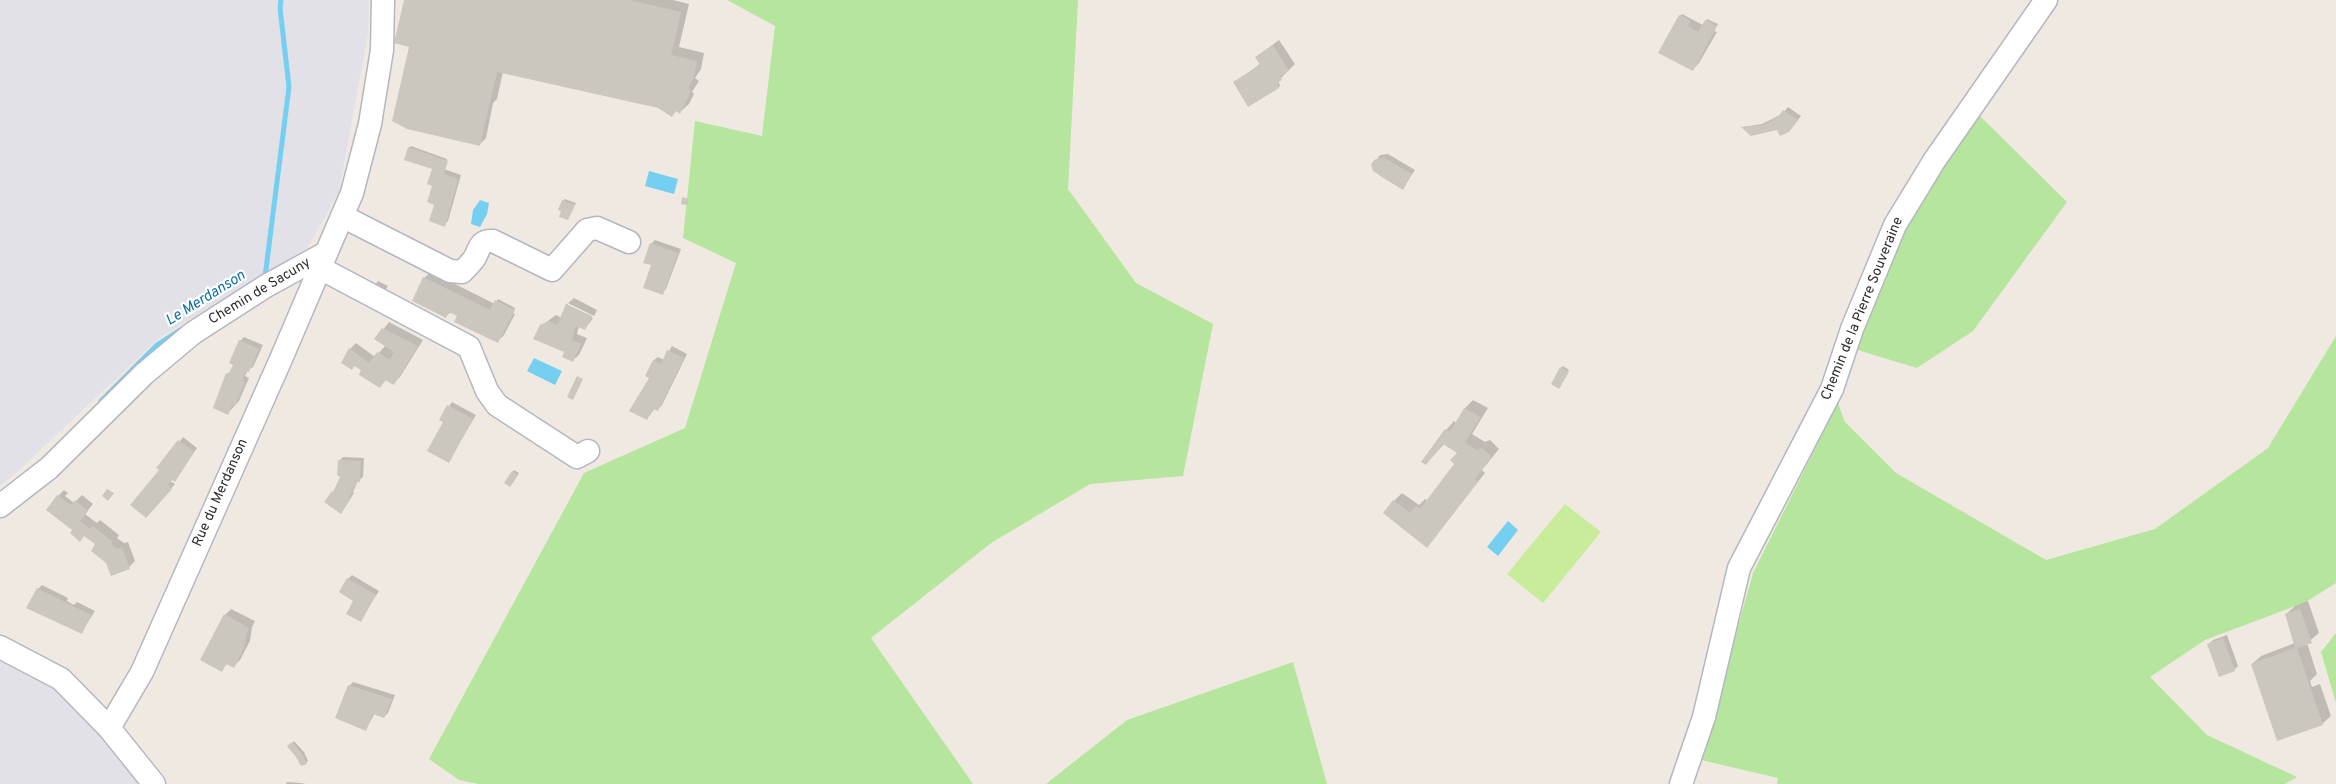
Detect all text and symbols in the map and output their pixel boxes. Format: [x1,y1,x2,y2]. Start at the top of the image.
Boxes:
street label: Chemin de la Pierre Souveraine [1818,215,1908,403]
street label: Chemin de Sacuny [206,255,314,329]
water label: Le Merdanson [163,267,249,331]
street label: Rue du Merdanson [190,437,252,549]

